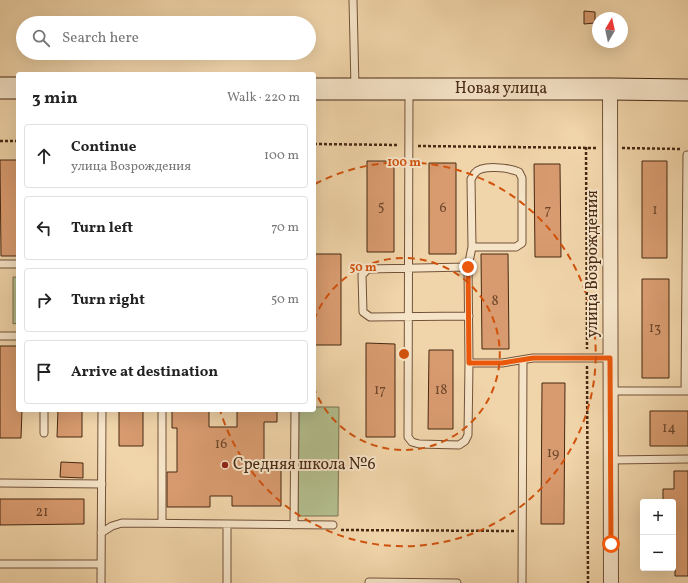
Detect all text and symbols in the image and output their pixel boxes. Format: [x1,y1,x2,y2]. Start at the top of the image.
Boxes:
north arrow [592,12,628,48]
search box [16,16,316,60]
icon: search [30,27,52,49]
text: Search here [62,28,139,49]
street label: Новая улица [455,78,547,100]
text: 3 min [32,87,78,110]
text: Walk · 220 m [227,89,300,107]
text: Continue [71,137,136,158]
icon: ahead [33,145,55,167]
text: 100 m [264,147,299,165]
text: 100 m [387,155,421,171]
text: улица Возрождения [71,158,191,176]
street label: улица Возрождения [582,190,604,338]
house number: 5 [378,197,384,216]
house number: 6 [439,199,447,218]
house number: 7 [545,201,552,220]
house number: 1 [652,201,658,220]
icon: left [33,217,55,239]
text: Turn left [71,218,133,239]
text: 70 m [271,219,299,237]
route end [459,258,477,276]
text: 50 m [349,260,377,276]
icon: right [33,289,55,311]
text: Turn right [71,290,145,311]
text: 50 m [271,291,299,309]
house number: 8 [491,292,499,311]
house number: 13 [649,319,661,338]
centre of rings [397,347,411,361]
icon: arrive [33,361,55,383]
text: Arrive at destination [71,362,218,383]
house number: 17 [374,381,386,400]
house number: 18 [435,381,447,400]
house number: 14 [662,419,676,438]
house number: 16 [215,435,227,454]
house number: 19 [547,444,559,463]
place label: Средняя школа №6 [233,454,376,476]
marker: Средняя школа №6 [220,460,230,470]
map controls [640,499,676,571]
button: + [640,499,676,535]
house number: 21 [36,503,48,522]
route start [602,535,620,553]
button: − [640,535,676,571]

